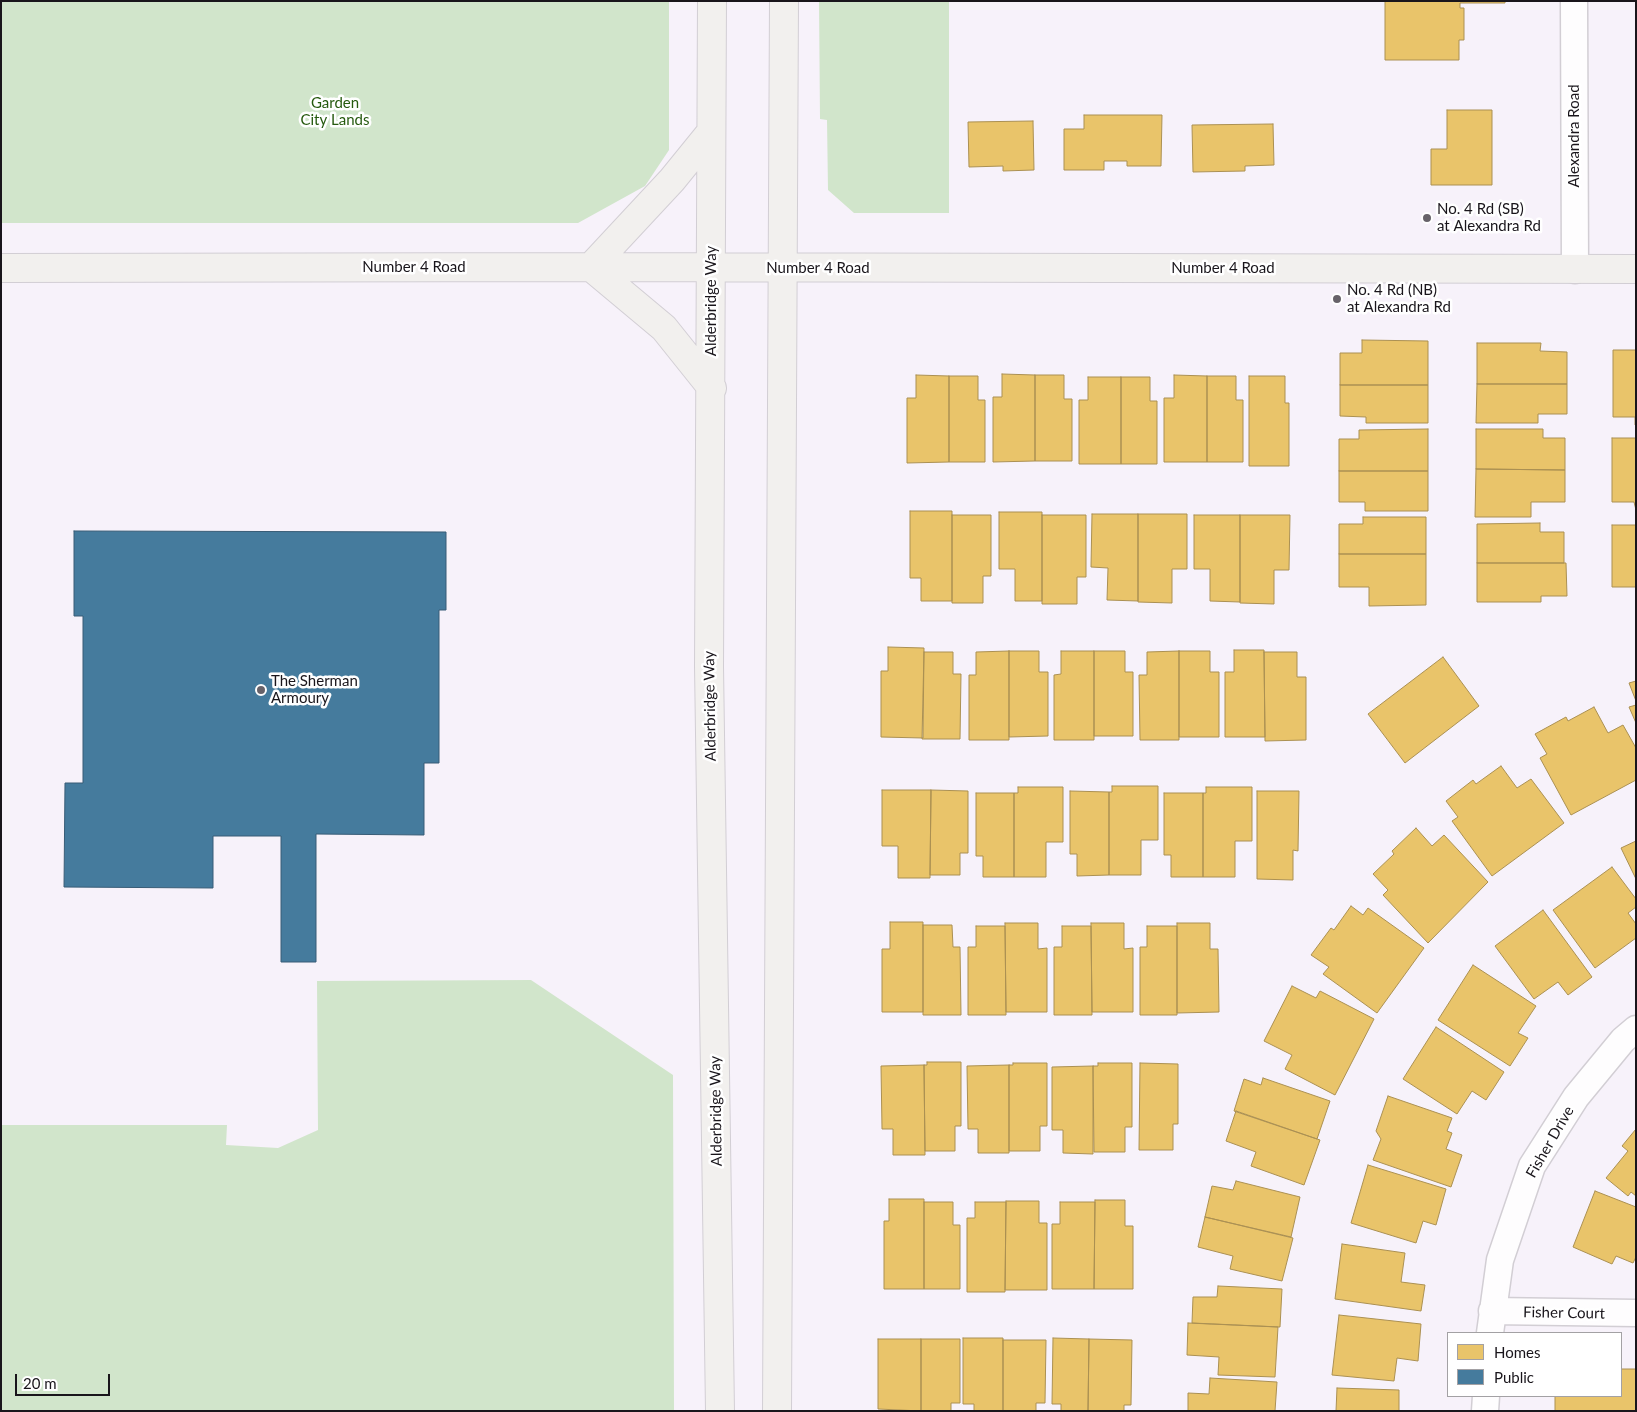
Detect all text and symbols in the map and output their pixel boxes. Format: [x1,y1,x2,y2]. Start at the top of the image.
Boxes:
street label: Alexandra Road [1565,84,1583,188]
park label: Garden City Lands [301,94,369,129]
place label: No. 4 Rd (SB) at Alexandra Rd [1437,200,1541,235]
marker: No. 4 Rd (SB) at Alexandra Rd [1421,212,1433,224]
street label: Alderbridge Way [702,246,720,356]
street label: Number 4 Road [362,258,466,276]
street label: Number 4 Road [766,259,870,277]
street label: Number 4 Road [1171,259,1275,277]
place label: No. 4 Rd (NB) at Alexandra Rd [1347,281,1451,316]
marker: No. 4 Rd (NB) at Alexandra Rd [1331,293,1343,305]
street label: Alderbridge Way [700,651,720,761]
place label: The Sherman Armoury [271,672,358,707]
marker: The Sherman Armoury [255,684,267,696]
street label: Alderbridge Way [706,1056,726,1166]
street label: Fisher Drive [1522,1103,1578,1181]
street label: Fisher Court [1523,1303,1605,1323]
legend [1447,1332,1622,1397]
text: Homes [1494,1343,1540,1361]
scale bar [18,1364,112,1396]
text: Public [1494,1368,1534,1386]
text: 20 m [23,1374,57,1392]

